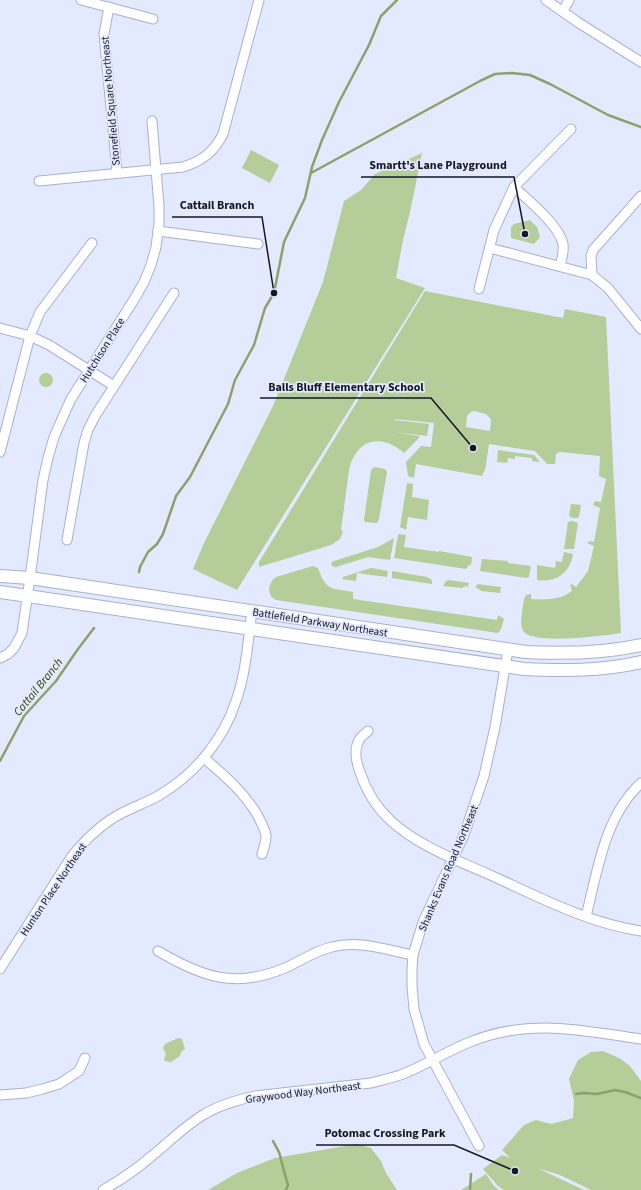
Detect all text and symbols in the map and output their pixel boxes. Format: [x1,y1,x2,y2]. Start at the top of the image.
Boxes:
street label: Stonefield Square Northeast [97,36,124,166]
callout: Smartt's Lane Playground [361,153,514,177]
text: Smartt's Lane Playground [369,157,507,174]
callout: Cattail Branch [172,193,262,217]
text: Cattail Branch [180,197,254,214]
street label: Hutchison Place [76,314,129,386]
callout: Balls Bluff Elementary School [260,374,431,398]
text: Balls Bluff Elementary School [268,379,424,396]
street label: Battlefield Parkway Northeast [251,604,389,641]
water label: Cattail Branch [10,655,67,720]
street label: Shanks Evans Road Northeast [415,802,482,934]
street label: Hunton Place Northeast [17,839,90,939]
street label: Graywood Way Northeast [245,1078,362,1107]
callout: Potomac Crossing Park [316,1121,454,1145]
text: Potomac Crossing Park [324,1125,446,1142]

